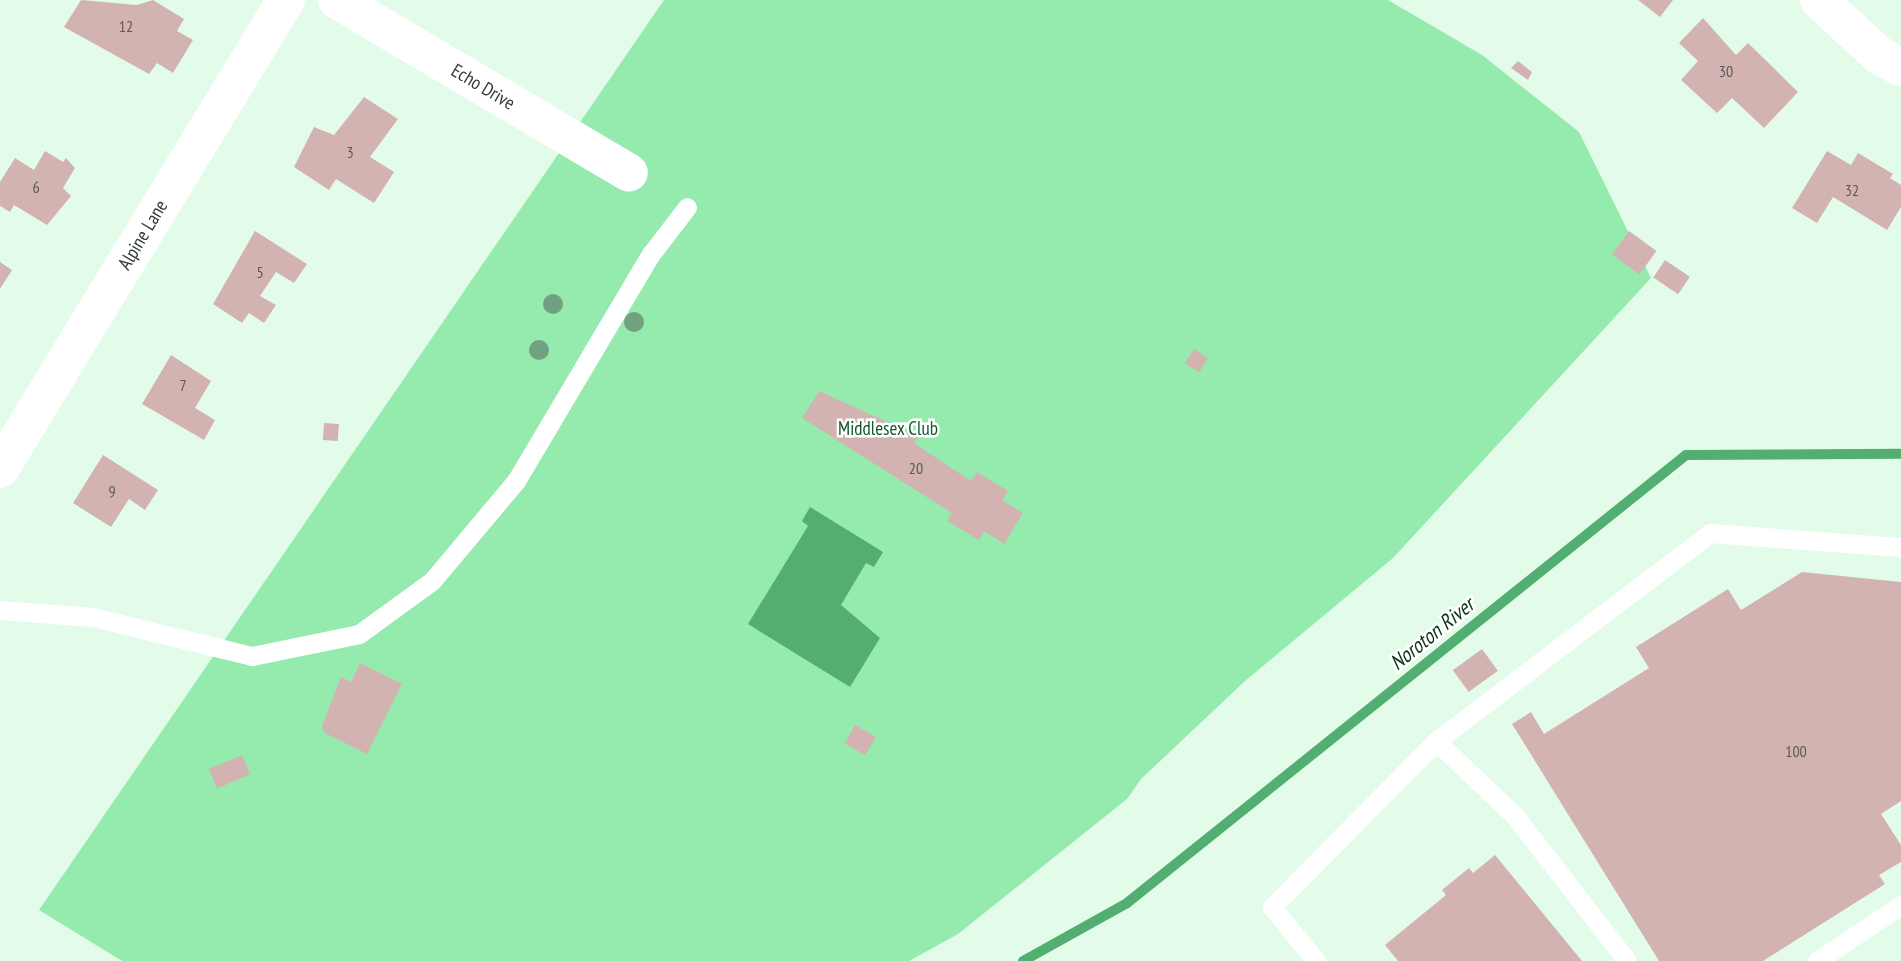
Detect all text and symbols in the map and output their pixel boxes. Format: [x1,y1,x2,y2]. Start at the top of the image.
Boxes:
house number: 12 [119,16,133,36]
street label: Echo Drive [447,59,519,115]
house number: 30 [1719,61,1733,81]
house number: 3 [346,142,354,162]
house number: 6 [32,177,40,197]
house number: 32 [1845,180,1859,200]
street label: Alpine Lane [113,196,173,274]
house number: 5 [256,262,264,282]
house number: 7 [179,375,187,395]
park label: Middlesex Club [838,418,938,440]
house number: 20 [909,458,923,478]
house number: 9 [108,481,116,501]
water label: Noroton River [1385,593,1479,675]
house number: 100 [1785,741,1807,761]

